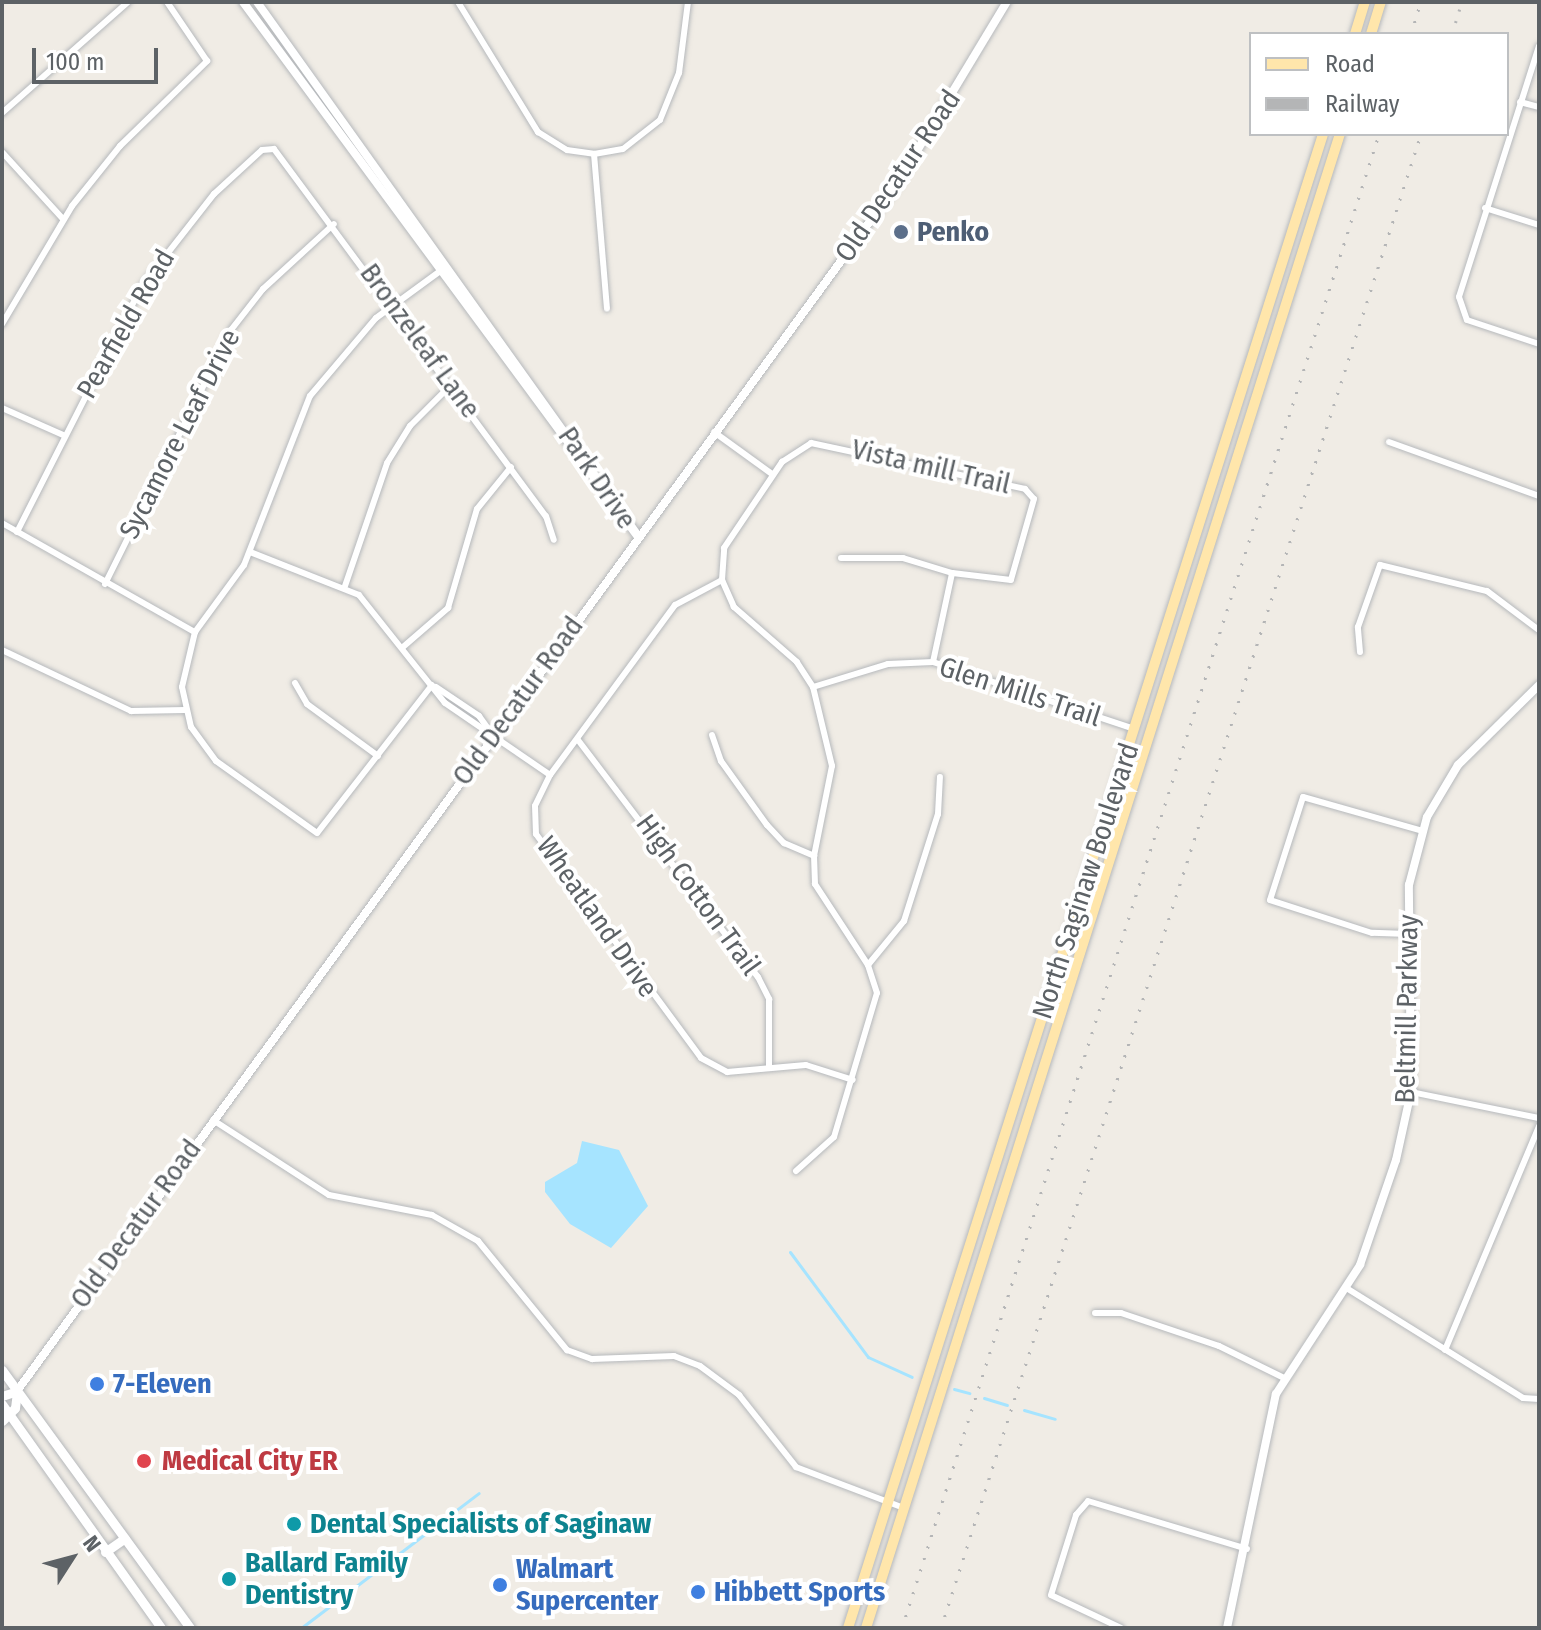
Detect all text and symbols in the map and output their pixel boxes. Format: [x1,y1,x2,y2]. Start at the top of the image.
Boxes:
scale bar [36,32,162,82]
legend [1249,32,1509,136]
text: 100 m [46,48,104,76]
text: Road [1325,50,1375,78]
street label: Old Decatur Road [828,84,968,268]
text: Railway [1325,90,1400,118]
place label: Penko [917,215,989,249]
marker: Penko [892,223,910,241]
street label: Pearfield Road [70,244,182,404]
street label: Bronzeleaf Lane [353,257,487,425]
street label: Sycamore Leaf Drive [113,324,247,544]
street label: Park Drive [551,421,643,535]
street label: Vista mill Trail [848,432,1014,502]
street label: Old Decatur Road [446,610,590,792]
street label: Glen Mills Trail [935,650,1105,734]
street label: North Saginaw Boulevard [1025,739,1147,1023]
street label: High Cotton Trail [629,808,767,982]
street label: Wheatland Drive [529,830,665,1004]
street label: Beltmill Parkway [1389,914,1425,1104]
street label: Old Decatur Road [64,1133,208,1315]
place label: 7-Eleven [113,1367,212,1401]
marker: 7-Eleven [88,1375,106,1393]
place label: Medical City ER [162,1444,338,1478]
marker: Medical City ER [133,1450,155,1472]
place label: Dental Specialists of Saginaw [310,1507,651,1541]
marker: Dental Specialists of Saginaw [285,1515,303,1533]
north arrow [32,1518,112,1598]
text: N [77,1530,107,1557]
place label: Ballard Family Dentistry [245,1546,408,1612]
place label: Walmart Supercenter [516,1552,658,1618]
marker: Ballard Family Dentistry [220,1570,238,1588]
place label: Hibbett Sports [714,1575,885,1609]
marker: Walmart Supercenter [491,1576,509,1594]
marker: Hibbett Sports [689,1583,707,1601]

